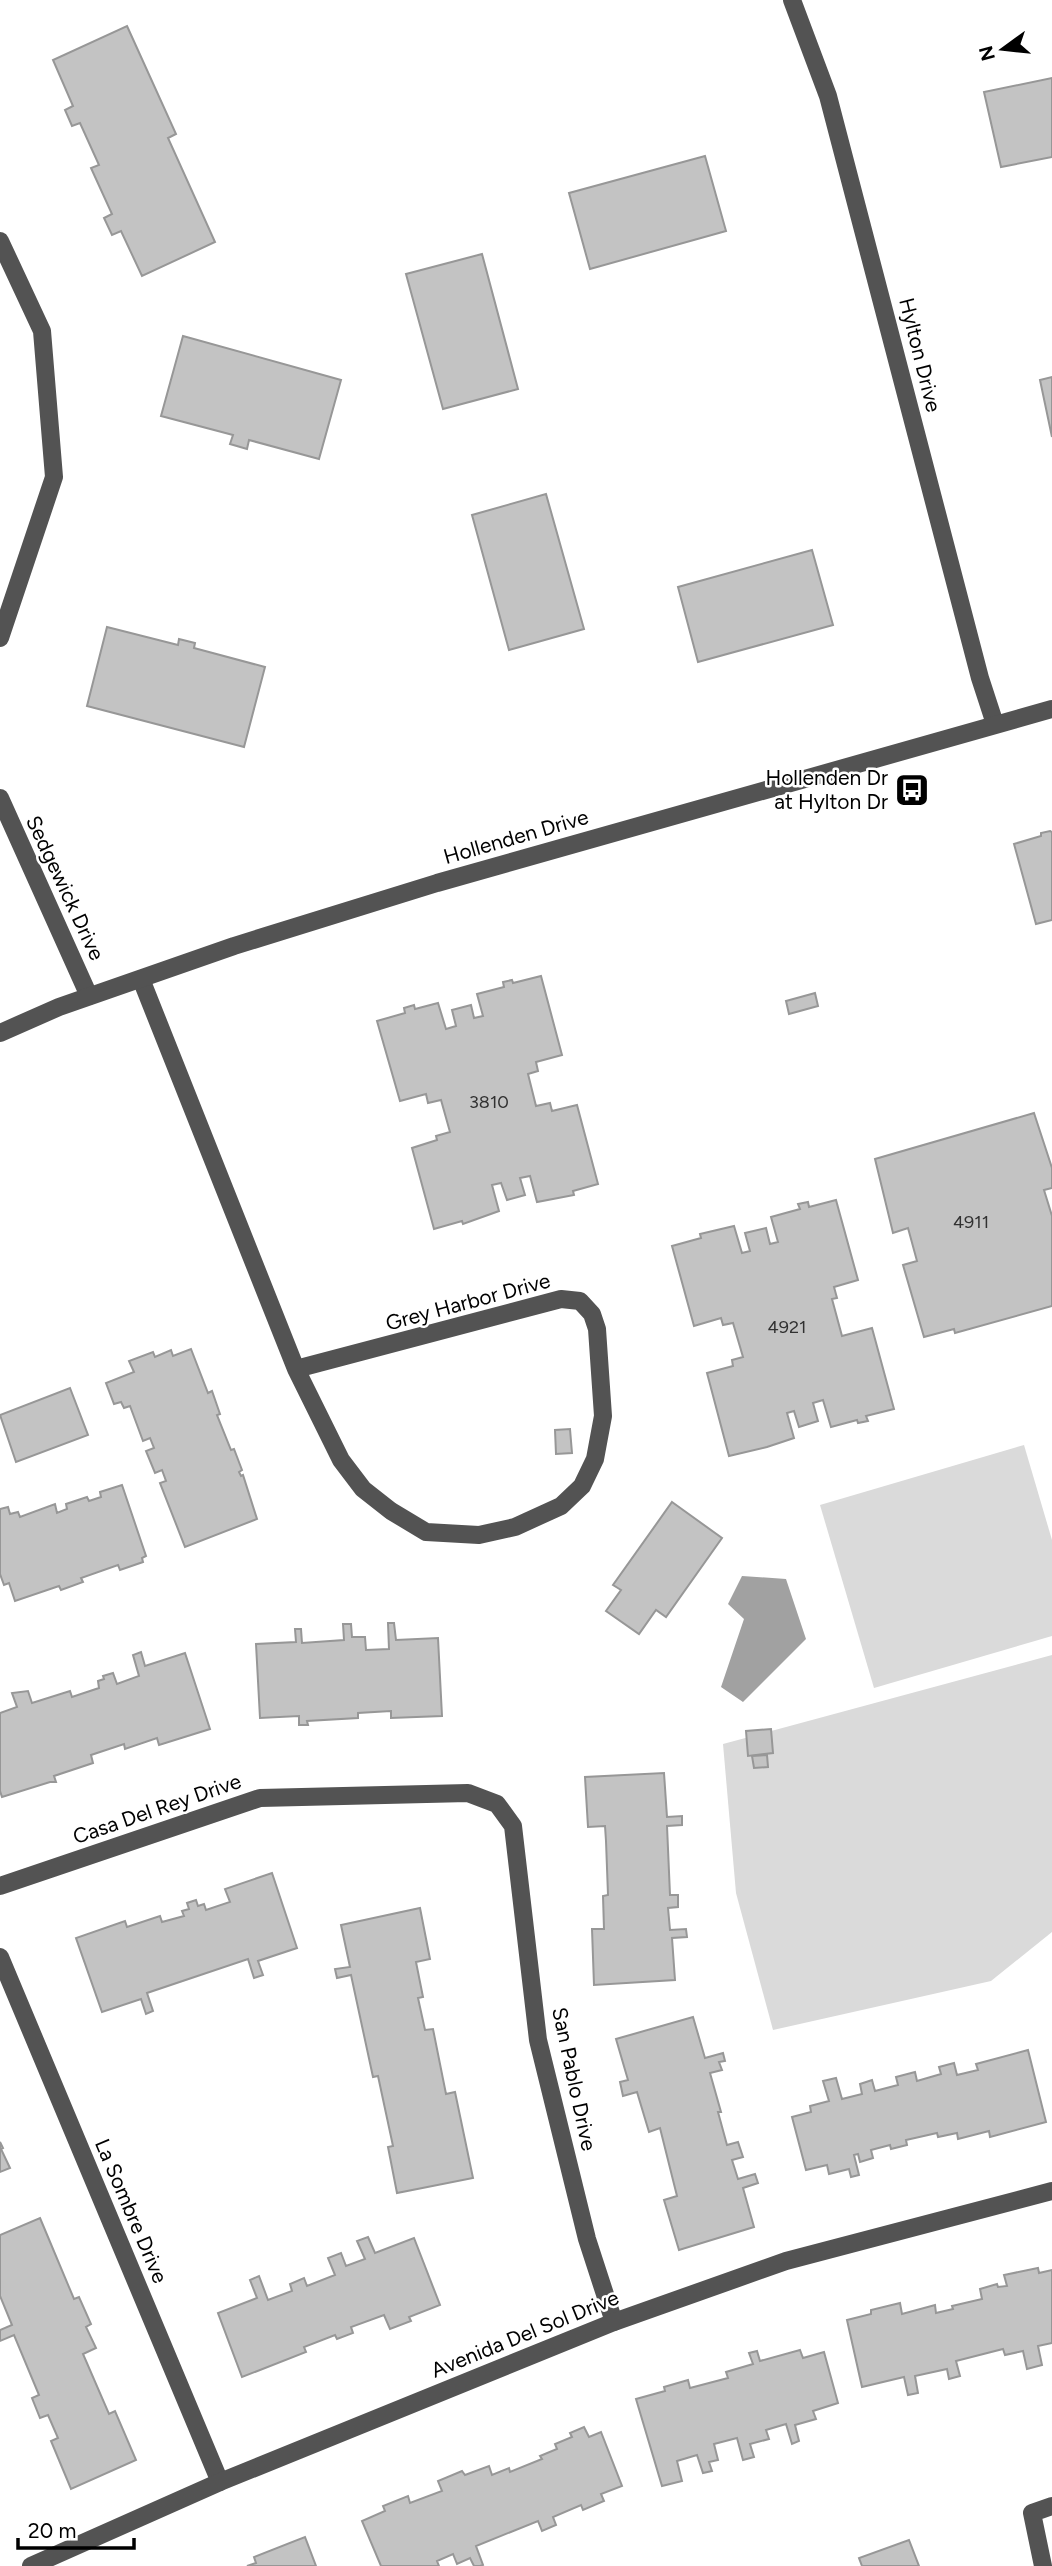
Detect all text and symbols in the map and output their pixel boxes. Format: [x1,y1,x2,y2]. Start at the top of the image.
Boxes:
north arrow [968,14,1038,84]
text: N [974,43,1000,63]
street label: Hylton Drive [894,295,947,415]
place label: Hollenden Dr at Hylton Dr [765,765,888,814]
bus stop icon: Hollenden Dr at Hylton Dr [893,771,931,809]
street label: Hollenden Drive [441,804,591,869]
street label: Sedgewick Drive [21,811,110,964]
house number: 3810 [469,1091,509,1113]
house number: 4911 [953,1211,989,1233]
street label: Grey Harbor Drive [383,1268,553,1336]
house number: 4921 [768,1316,806,1338]
street label: Casa Del Rey Drive [69,1768,244,1849]
street label: San Pablo Drive [547,2005,602,2153]
street label: La Sombre Drive [90,2135,173,2287]
street label: Avenida Del Sol Drive [427,2284,622,2383]
scale bar [18,2506,133,2550]
text: 20 m [28,2518,76,2543]

